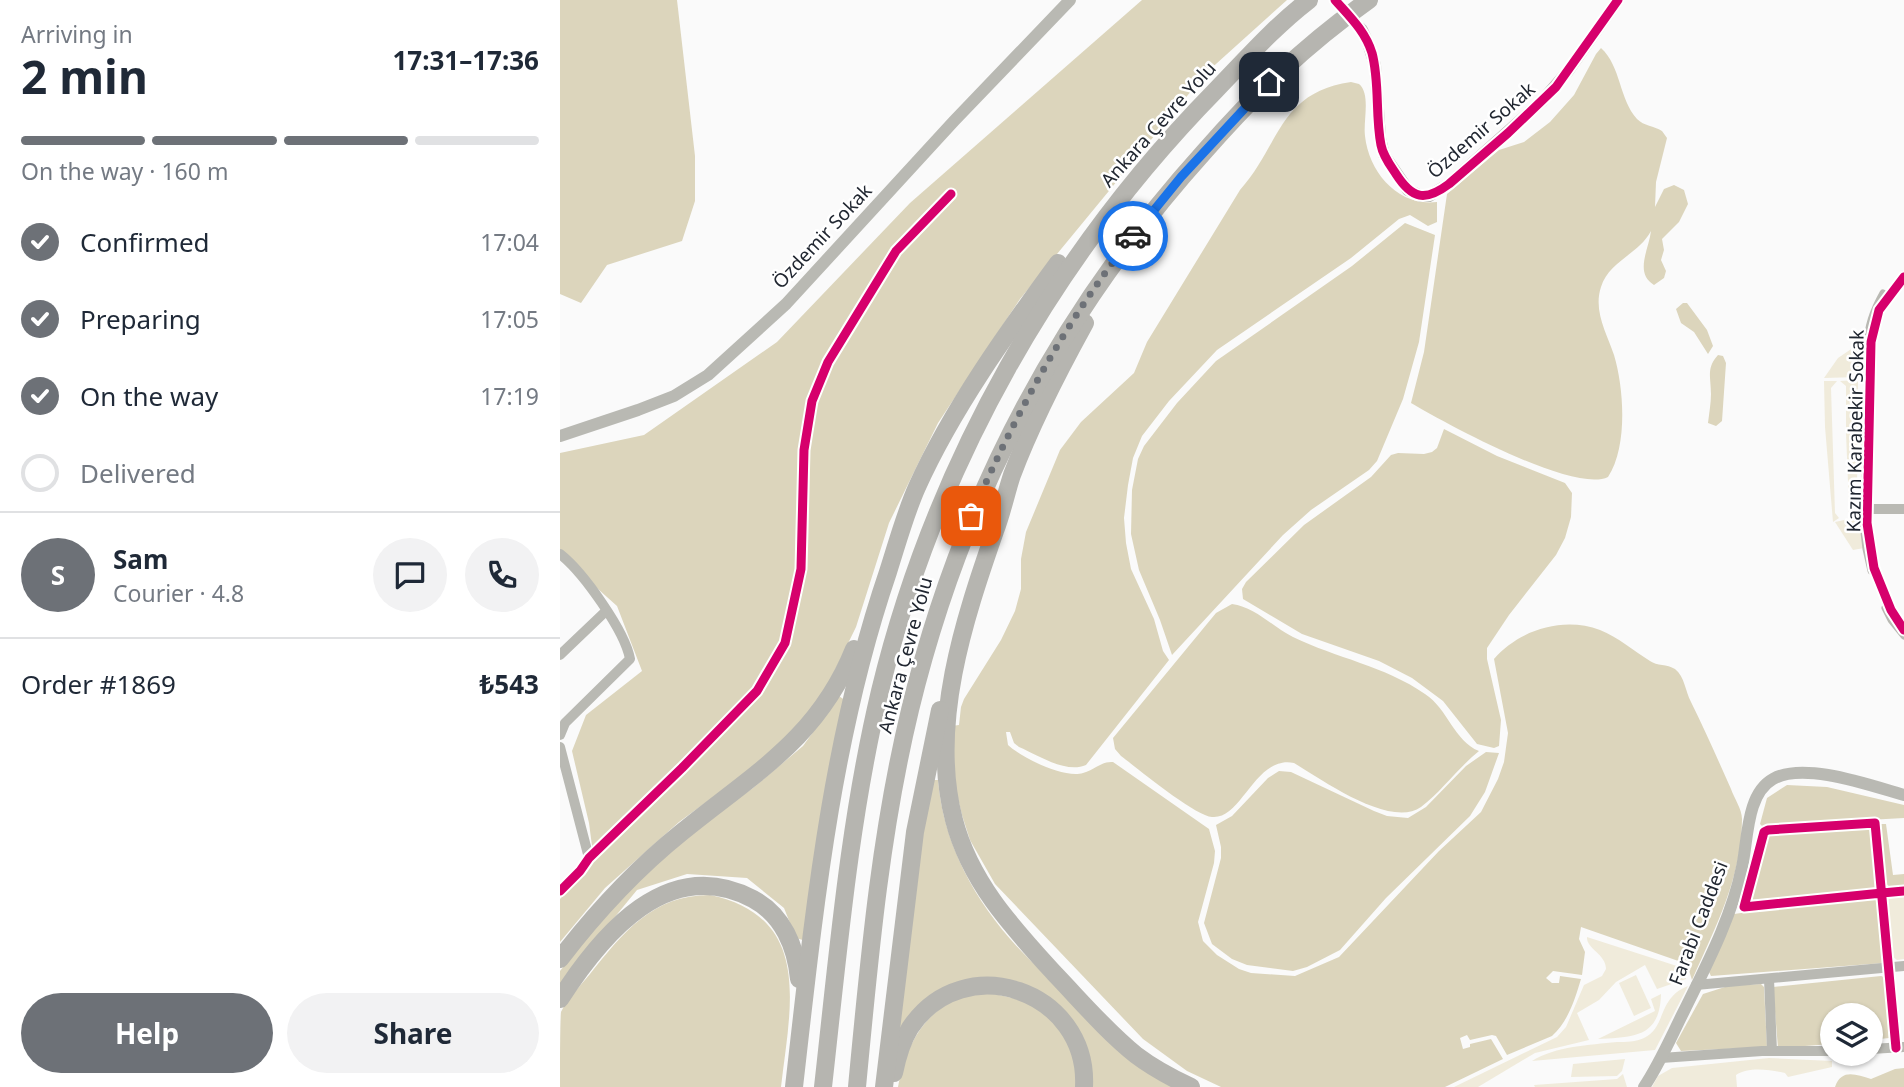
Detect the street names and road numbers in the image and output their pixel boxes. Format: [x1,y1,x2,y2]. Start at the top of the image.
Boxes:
street label: Ankara Çevre Yolu [1095,56,1221,192]
street label: Özdemir Sokak [1422,76,1540,184]
street label: Özdemir Sokak [767,178,877,294]
street label: Kazım Karabekir Sokak [1840,329,1870,533]
street label: Ankara Çevre Yolu [872,574,938,736]
street label: Farabi Caddesi [1662,857,1734,989]

